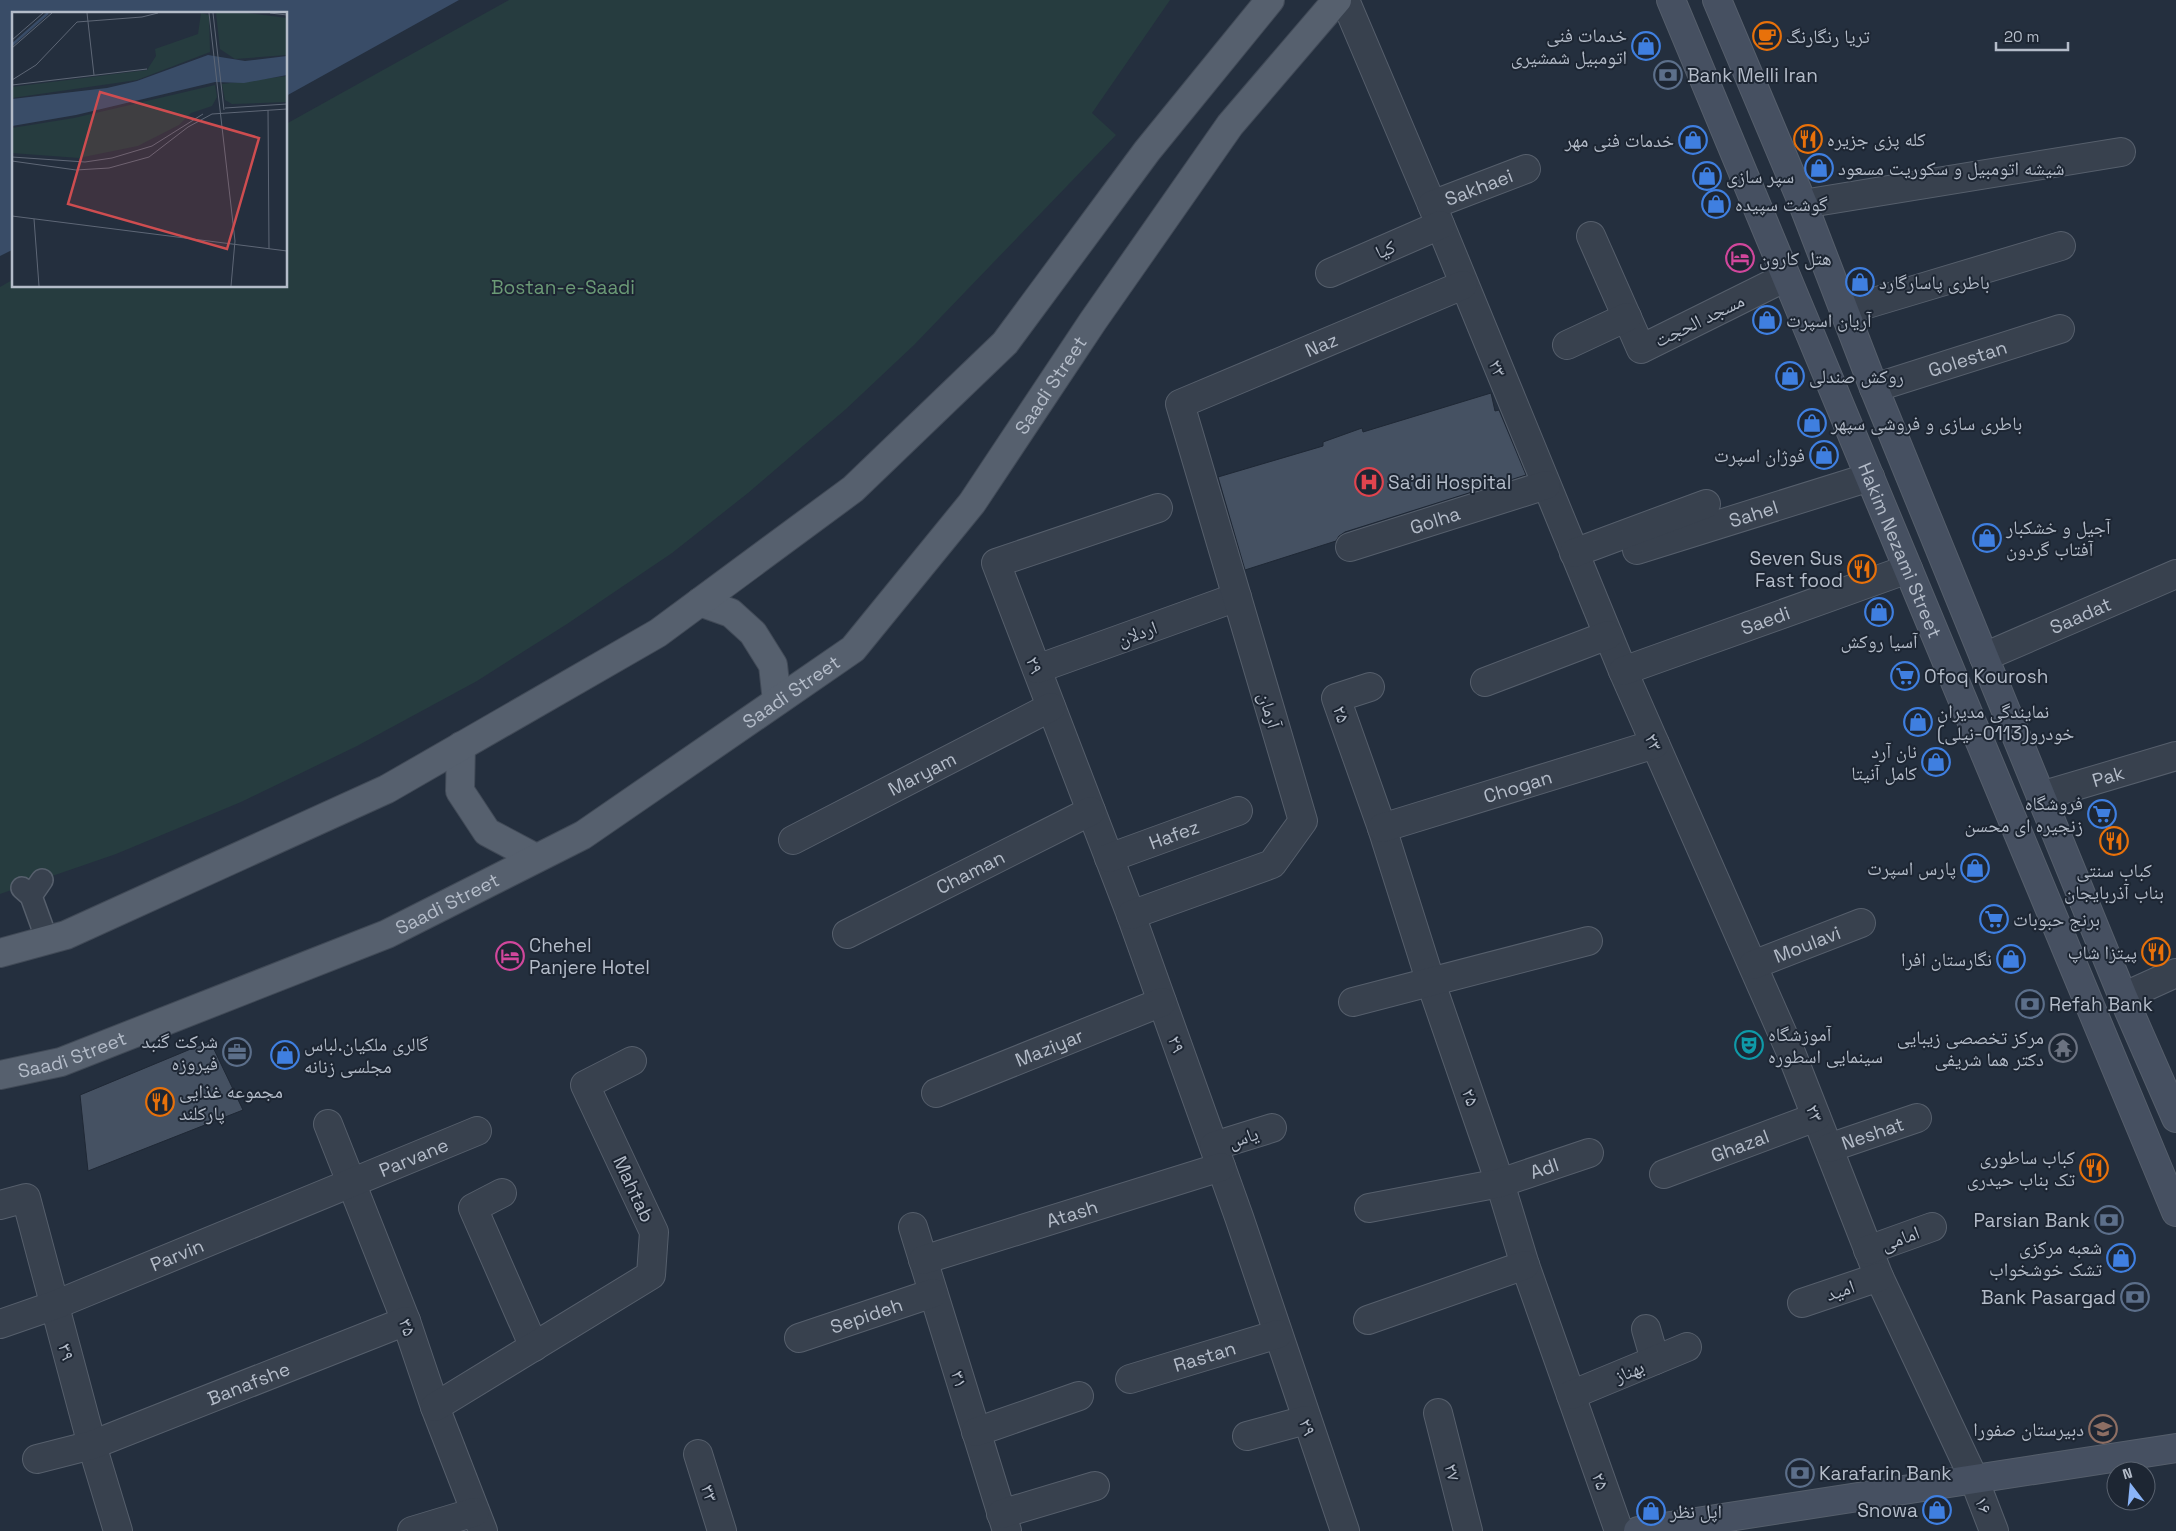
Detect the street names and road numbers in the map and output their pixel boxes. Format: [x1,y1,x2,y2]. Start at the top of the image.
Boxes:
street label: Sakhaei [1441,163,1517,212]
street label: کیا [1371,234,1399,265]
street label: مسجد الحجت [1650,288,1748,353]
street label: Naz [1301,327,1342,363]
street label: Saadi Street [1009,331,1093,439]
street label: Golestan [1925,335,2010,383]
street label: ۲۳ [1483,355,1512,381]
street label: Hakim Nezami Street [1852,459,1947,642]
street label: Sahel [1726,495,1781,533]
street label: Golha [1407,501,1463,540]
street label: Saadat [2046,592,2115,640]
street label: Saedi [1737,600,1793,641]
street label: اردلان [1114,615,1161,652]
street label: Saadi Street [738,650,845,734]
street label: ۲۹ [1020,653,1049,678]
street label: آرمان [1252,689,1287,732]
street label: ۲۵ [1327,702,1356,726]
street label: ۲۳ [1639,729,1668,755]
street label: Maryam [884,746,960,802]
street label: Pak [2089,760,2127,793]
street label: Chogan [1481,764,1555,809]
street label: Hafez [1145,814,1203,855]
street label: Chaman [932,845,1009,900]
street label: Saadi Street [391,867,504,941]
street label: Moulavi [1770,920,1844,969]
street label: Maziyar [1011,1023,1087,1073]
street label: Saadi Street [16,1026,130,1084]
street label: ۲۹ [1162,1032,1191,1056]
street label: ۲۵ [1456,1085,1485,1109]
street label: ۲۳ [1800,1101,1829,1126]
street label: Neshat [1838,1111,1907,1156]
street label: یاس [1225,1121,1262,1154]
street label: Ghazal [1707,1124,1773,1168]
street label: Parvane [375,1132,452,1183]
street label: Mahtab [607,1152,660,1226]
street label: Adl [1527,1152,1562,1185]
street label: Atash [1043,1194,1101,1234]
street label: امامی [1877,1220,1923,1257]
street label: Parvin [146,1233,208,1277]
street label: امید [1822,1274,1858,1307]
street label: Sepideh [827,1292,906,1340]
street label: ۳۵ [393,1315,422,1339]
street label: Rastan [1171,1336,1239,1378]
street label: ۳۹ [52,1341,81,1364]
street label: بهناز [1610,1354,1648,1389]
street label: Banafshe [204,1356,294,1411]
street label: ۳۱ [945,1367,974,1391]
street label: ۲۹ [1293,1415,1322,1439]
street label: ۲۷ [1438,1461,1467,1484]
street label: ۲۵ [1586,1469,1615,1493]
street label: ۳۳ [695,1481,724,1505]
street label: ۱۶ [1969,1493,1998,1518]

